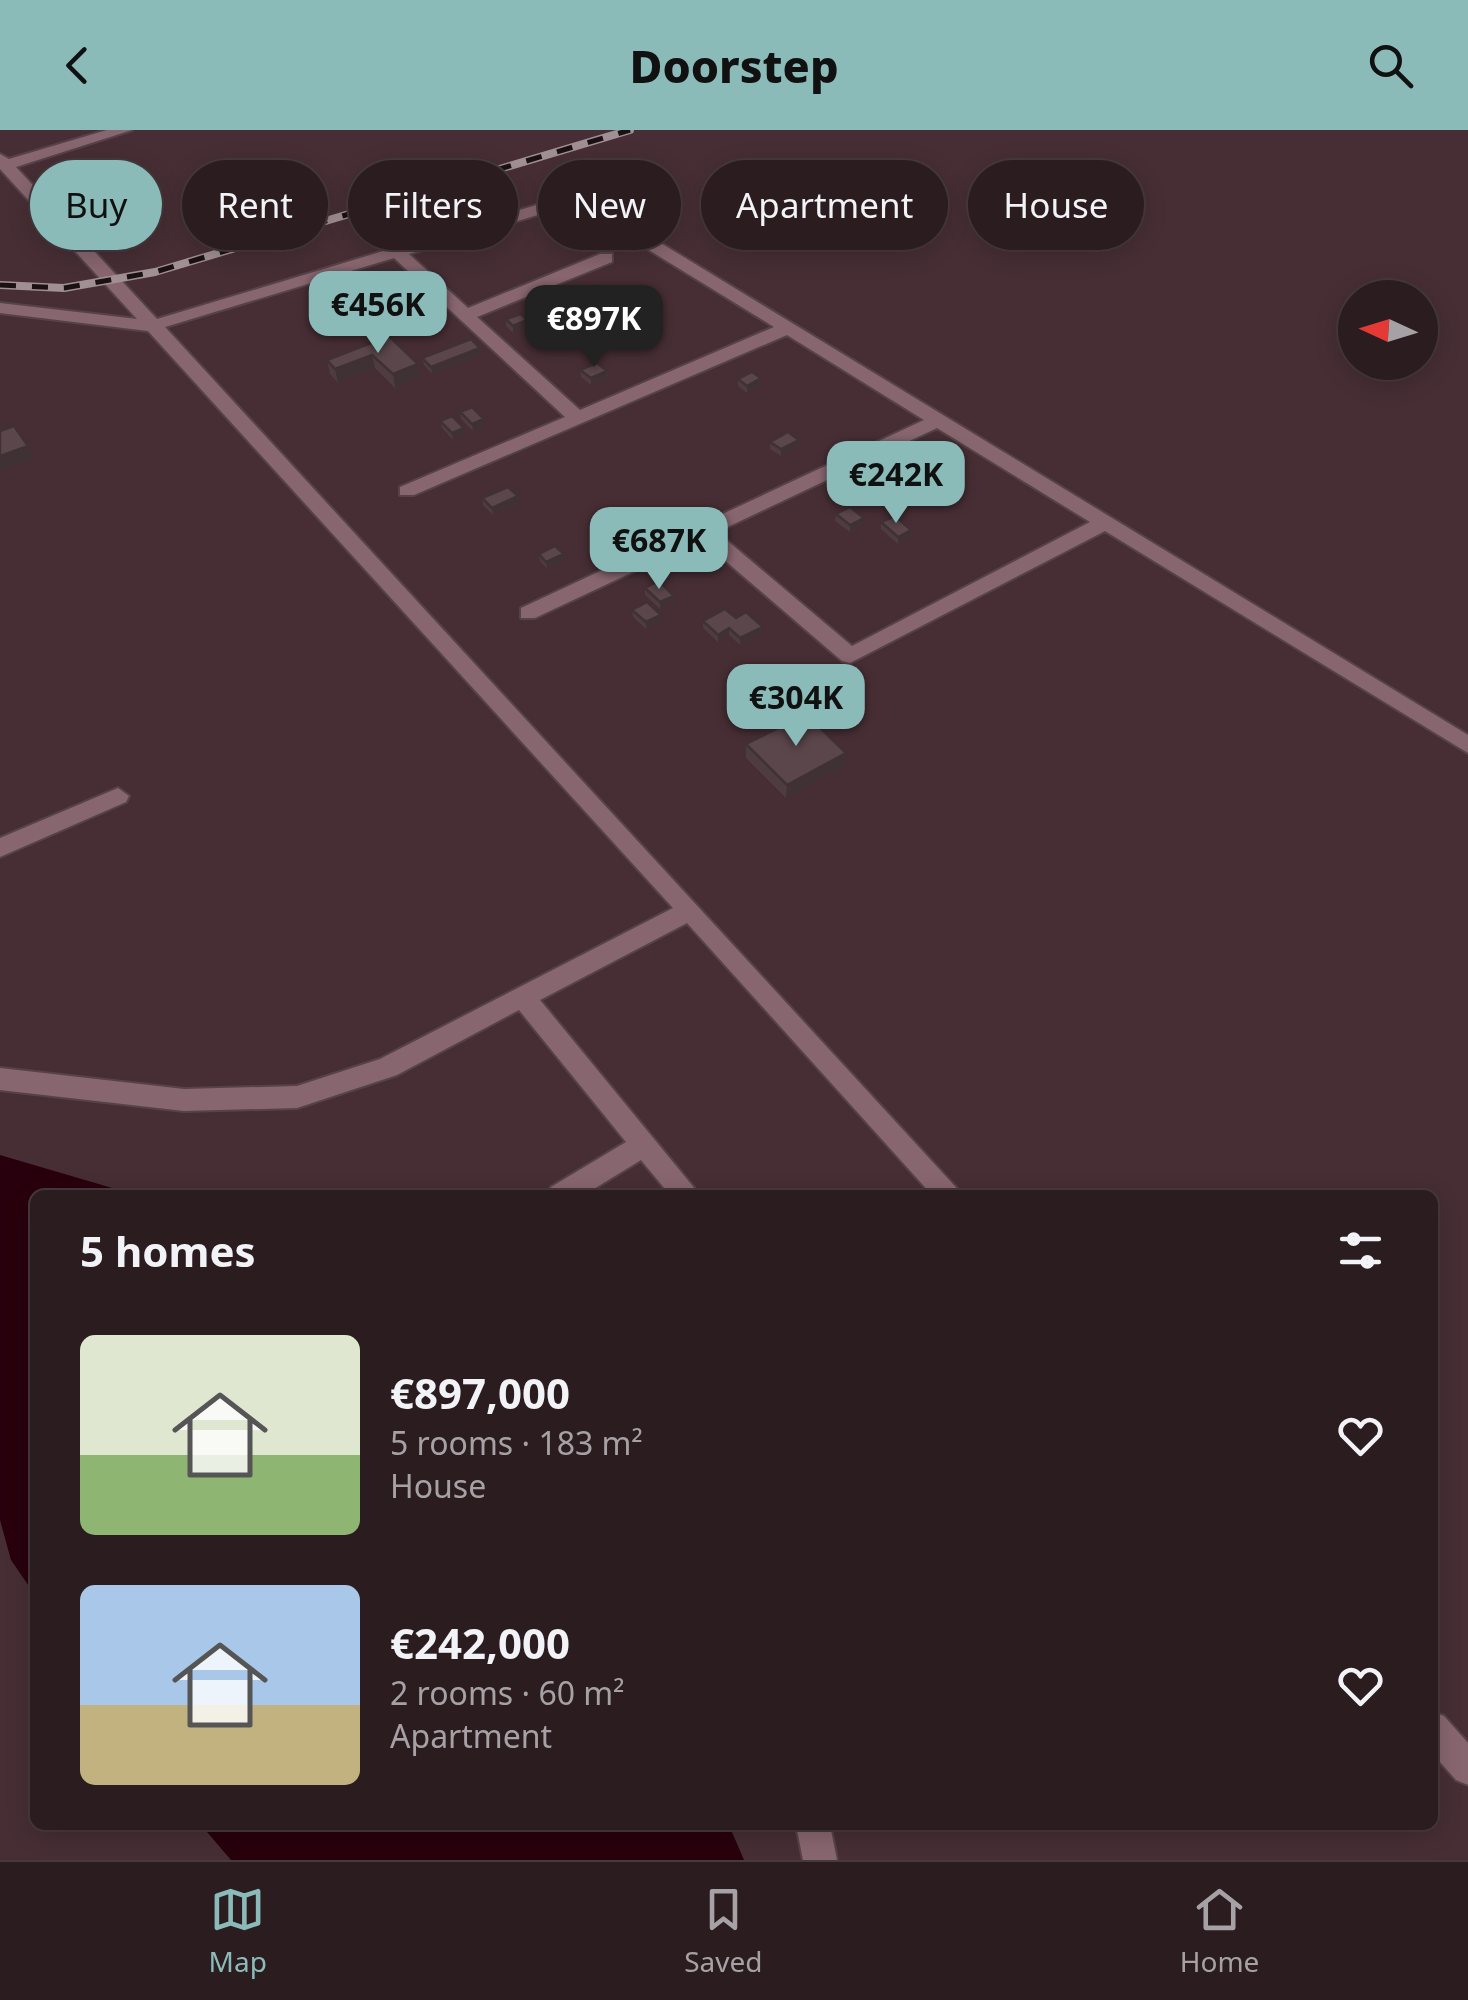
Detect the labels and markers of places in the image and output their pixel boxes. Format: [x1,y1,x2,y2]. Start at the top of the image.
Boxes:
pin: €456K [308,271,448,356]
pin: €897K [524,285,664,370]
pin: €242K [826,441,966,526]
pin: €687K [589,507,729,592]
pin: €304K [726,664,866,749]

